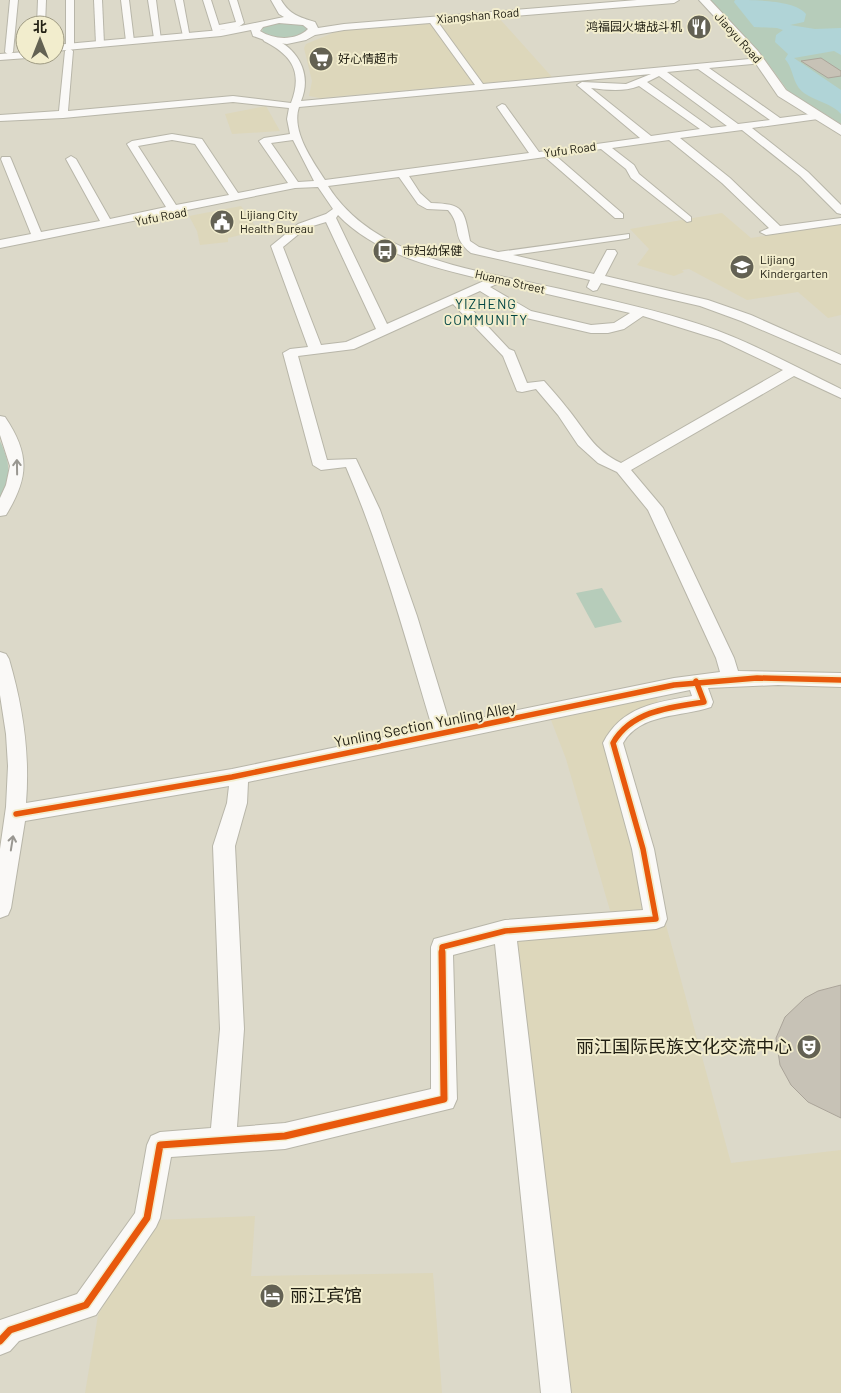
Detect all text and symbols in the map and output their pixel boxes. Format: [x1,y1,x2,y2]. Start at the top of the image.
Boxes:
street label: Xiangshan Road [436,4,520,26]
street label: Jiaoyu Road [712,9,765,66]
restaurant icon: 鸿福园火塘战斗机 [686,14,712,40]
north arrow [15,15,65,65]
text: 北 [33,18,47,35]
place label: 鸿福园火塘战斗机 [586,19,682,33]
supermarket icon: 好心情超市 [308,46,334,72]
place label: 好心情超市 [338,51,398,65]
street label: Yufu Road [543,138,597,160]
street label: Yufu Road [134,204,188,228]
place label: Lijiang City Health Bureau [240,207,313,235]
public building icon: Lijiang City Health Bureau [209,209,235,235]
bus stop icon: 市妇幼保健 [372,238,398,264]
place label: 市妇幼保健 [402,243,462,257]
place label: Lijiang Kindergarten [760,252,828,280]
school or university icon: Lijiang Kindergarten [729,254,755,280]
street label: Huama Street [474,266,547,296]
district label: YIZHENG COMMUNITY [444,295,528,328]
one-way arrow [12,459,22,476]
street label: Yunling Section Yunling Alley [332,698,517,751]
one-way arrow [7,835,17,851]
theatre icon: 丽江国际民族文化交流中心 [796,1034,822,1060]
place label: 丽江国际民族文化交流中心 [576,1035,792,1057]
hotel icon: 丽江宾馆 [259,1283,285,1309]
place label: 丽江宾馆 [290,1284,362,1306]

